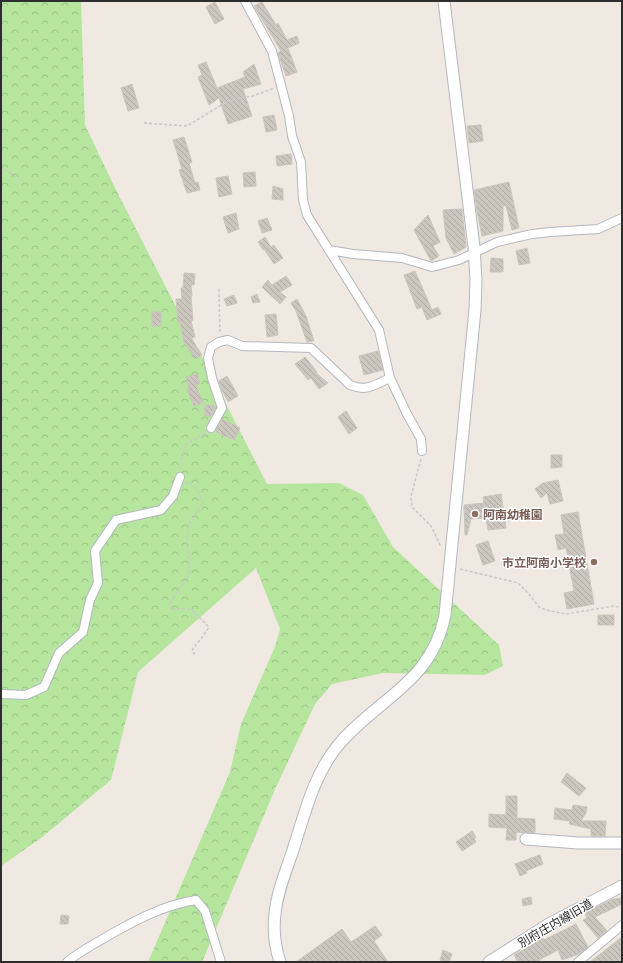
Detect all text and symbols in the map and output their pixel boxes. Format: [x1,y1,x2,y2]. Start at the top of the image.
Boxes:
place label: 阿南幼稚園 [483,507,543,522]
marker: 阿南幼稚園 [470,509,480,519]
place label: 市立阿南小学校 [502,555,586,570]
marker: 市立阿南小学校 [589,557,599,567]
street label: 別府庄内線旧道 [515,896,595,950]

